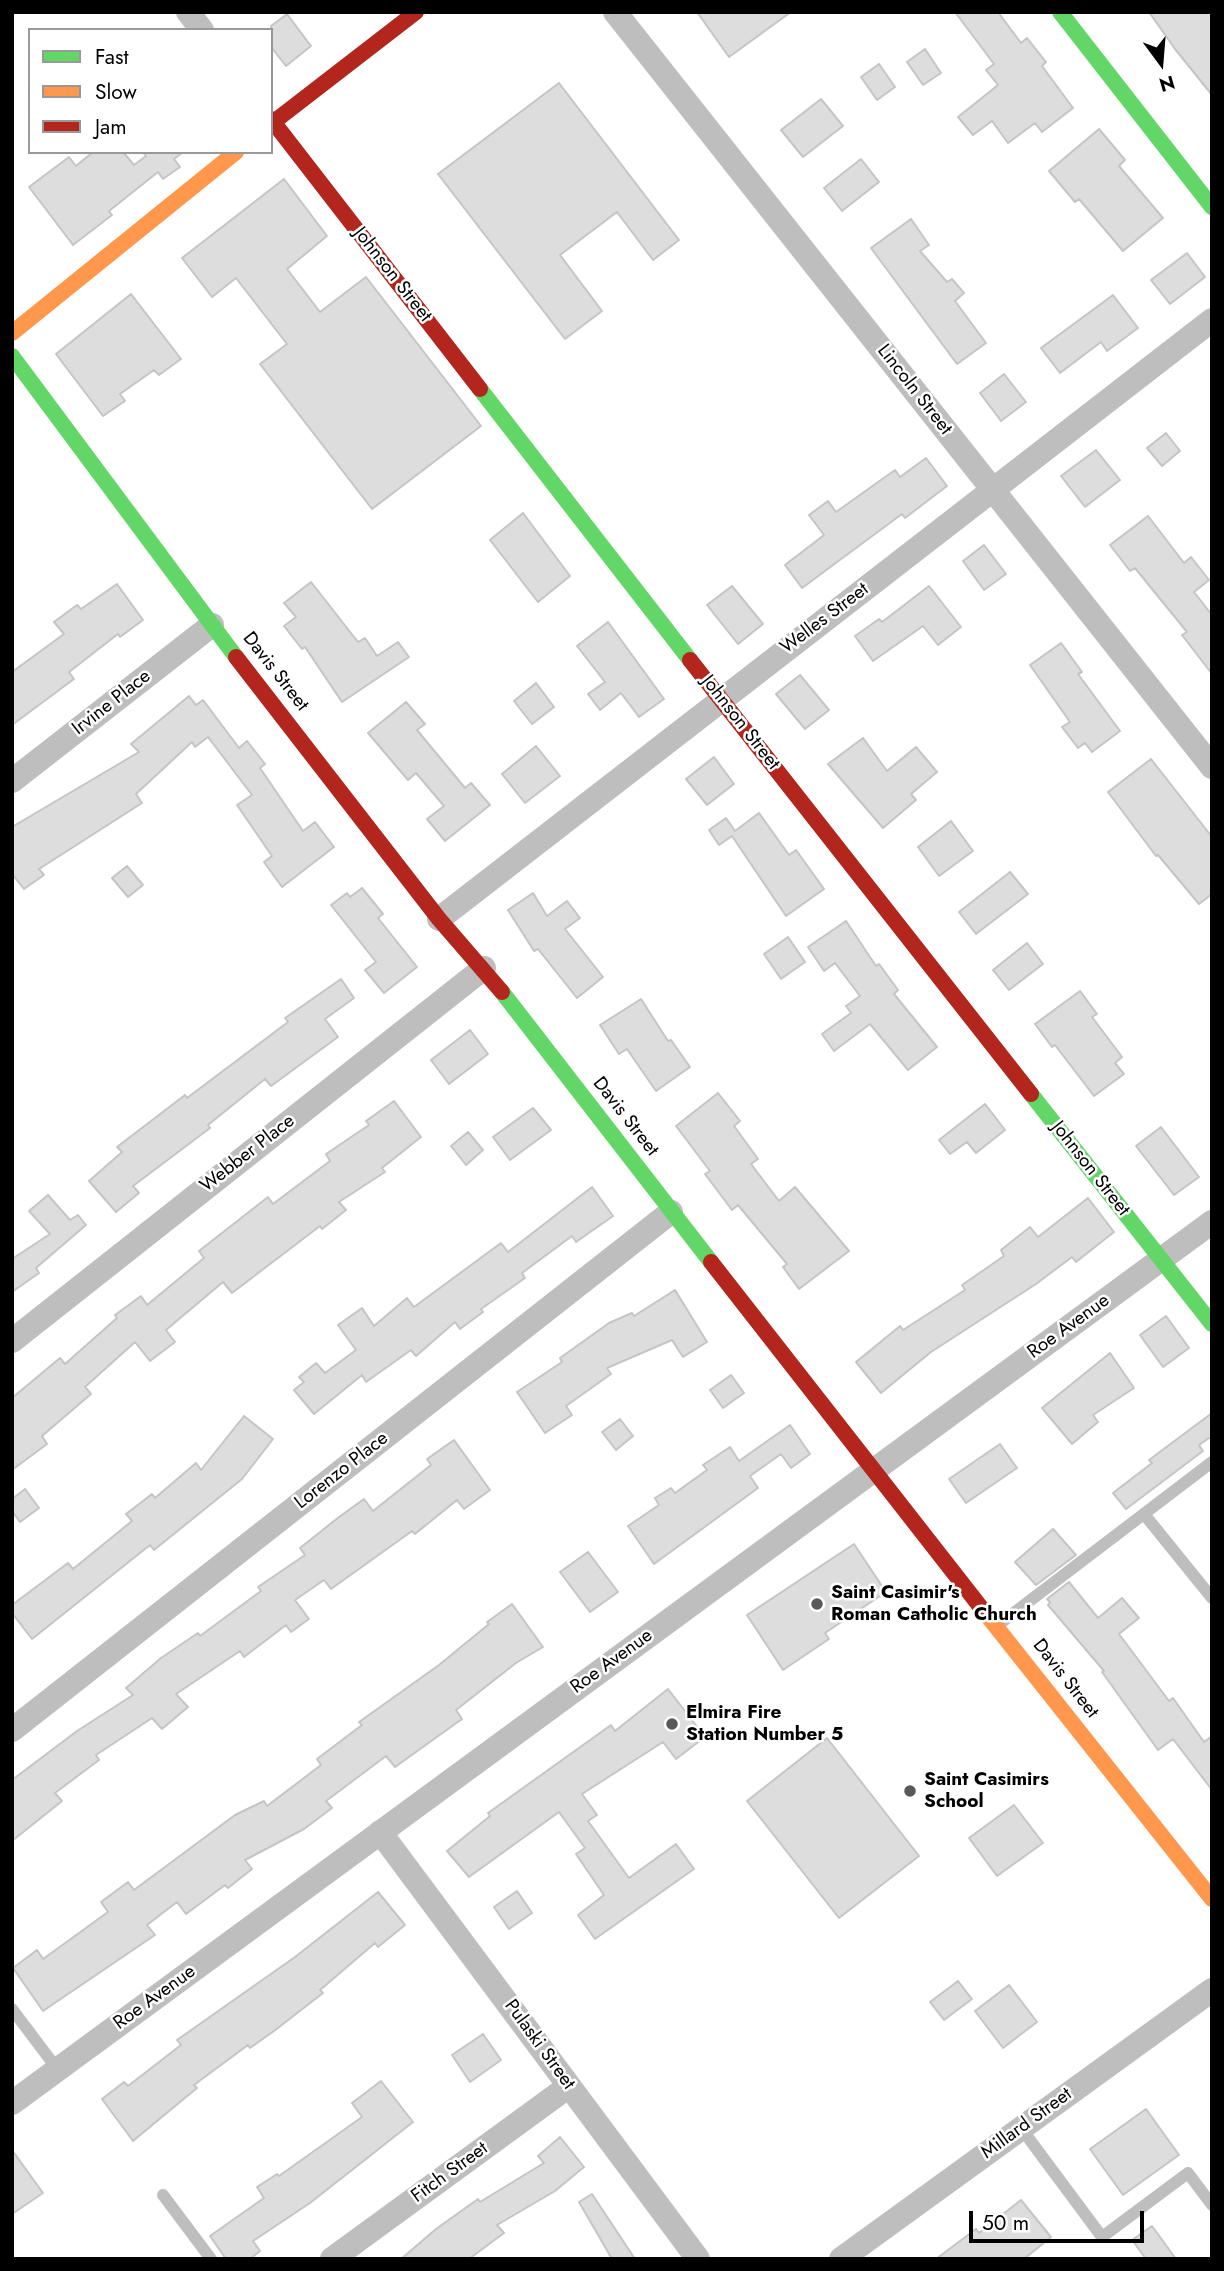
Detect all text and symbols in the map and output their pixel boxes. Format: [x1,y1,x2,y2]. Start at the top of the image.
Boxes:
legend [28,28,273,154]
north arrow [1126,28,1196,98]
text: Fast [95,42,128,72]
text: N [1156,69,1178,99]
text: Slow [95,77,137,107]
text: Jam [95,112,127,142]
street label: Johnson Street [348,223,436,327]
street label: Lincoln Street [872,340,956,440]
street label: Welles Street [776,579,874,659]
street label: Davis Street [237,628,313,716]
street label: Irvine Place [68,665,156,741]
street label: Johnson Street [696,671,784,775]
street label: Davis Street [587,1073,663,1161]
street label: Webber Place [196,1110,300,1198]
street label: Johnson Street [1046,1117,1134,1221]
street label: Roe Avenue [1024,1290,1114,1364]
street label: Lorenzo Place [291,1427,393,1515]
place label: Saint Casimir's Roman Catholic Church [831,1582,1037,1626]
marker: Saint Casimir's Roman Catholic Church [809,1596,825,1612]
street label: Roe Avenue [567,1625,657,1699]
street label: Davis Street [1027,1635,1103,1723]
place label: Elmira Fire Station Number 5 [686,1702,843,1746]
marker: Elmira Fire Station Number 5 [664,1716,680,1732]
place label: Saint Casimirs School [924,1769,1049,1813]
marker: Saint Casimirs School [902,1783,918,1799]
street label: Roe Avenue [110,1961,200,2035]
street label: Pulaski Street [499,1996,579,2094]
street label: Millard Street [977,2083,1077,2165]
street label: Fitch Street [407,2138,493,2208]
scale bar [972,2198,1147,2242]
text: 50 m [982,2208,1029,2238]

